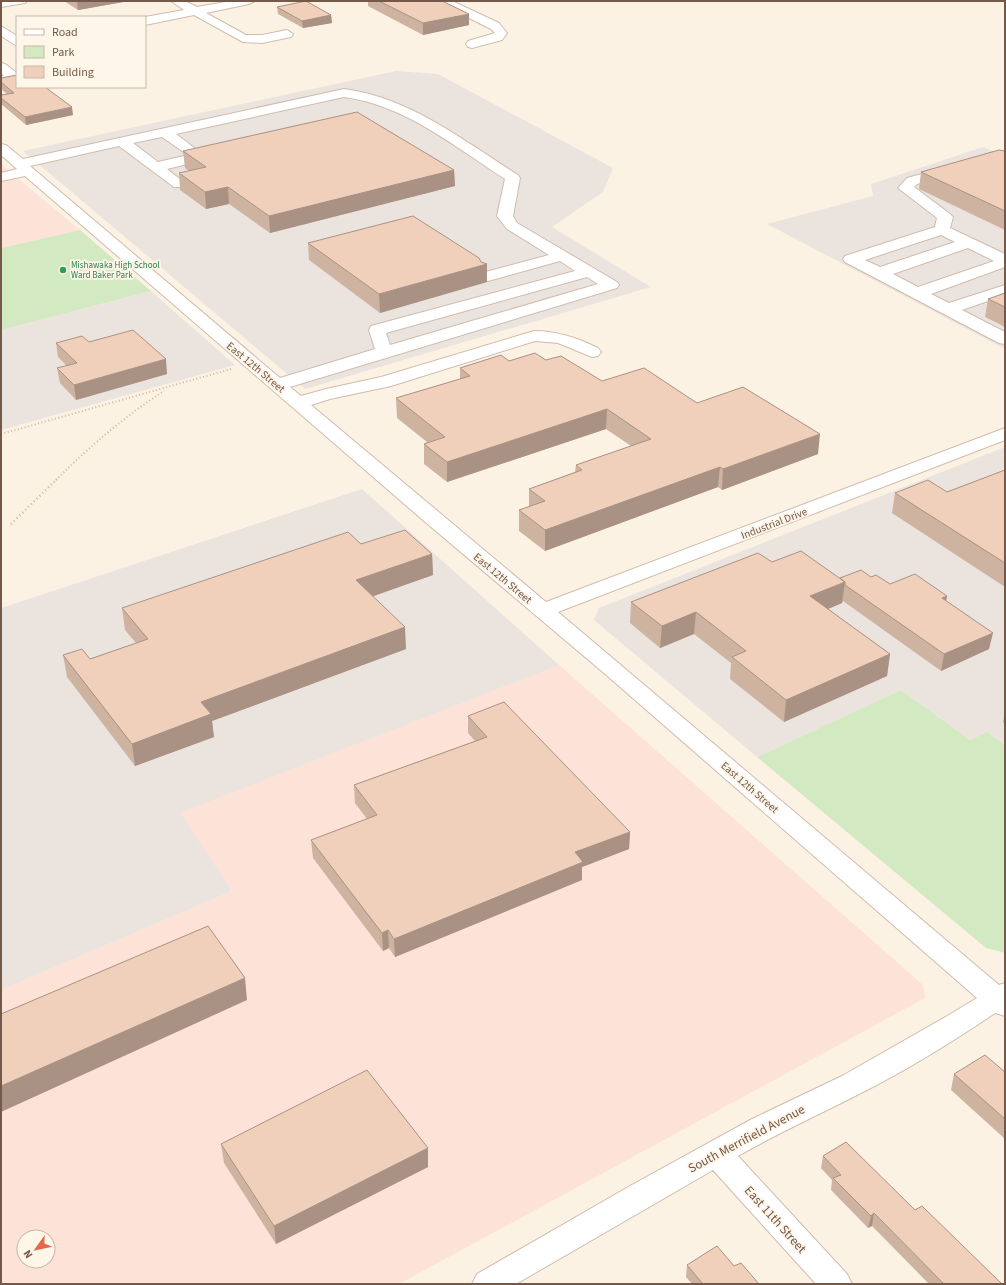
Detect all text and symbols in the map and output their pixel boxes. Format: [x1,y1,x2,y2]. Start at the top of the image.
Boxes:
legend [16,16,146,88]
text: Road [52,24,78,41]
text: Park [52,44,74,61]
text: Building [52,64,94,81]
place label: Mishawaka High School Ward Baker Park [71,259,160,282]
marker: Mishawaka High School Ward Baker Park [58,265,68,275]
street label: East 12th Street [223,338,288,396]
street label: Industrial Drive [739,504,810,543]
street label: East 12th Street [470,549,535,607]
street label: East 12th Street [718,758,782,817]
street label: South Merrifield Avenue [685,1100,808,1177]
street label: East 11th Street [740,1182,811,1258]
north arrow [16,1229,56,1269]
text: N [20,1247,36,1261]

